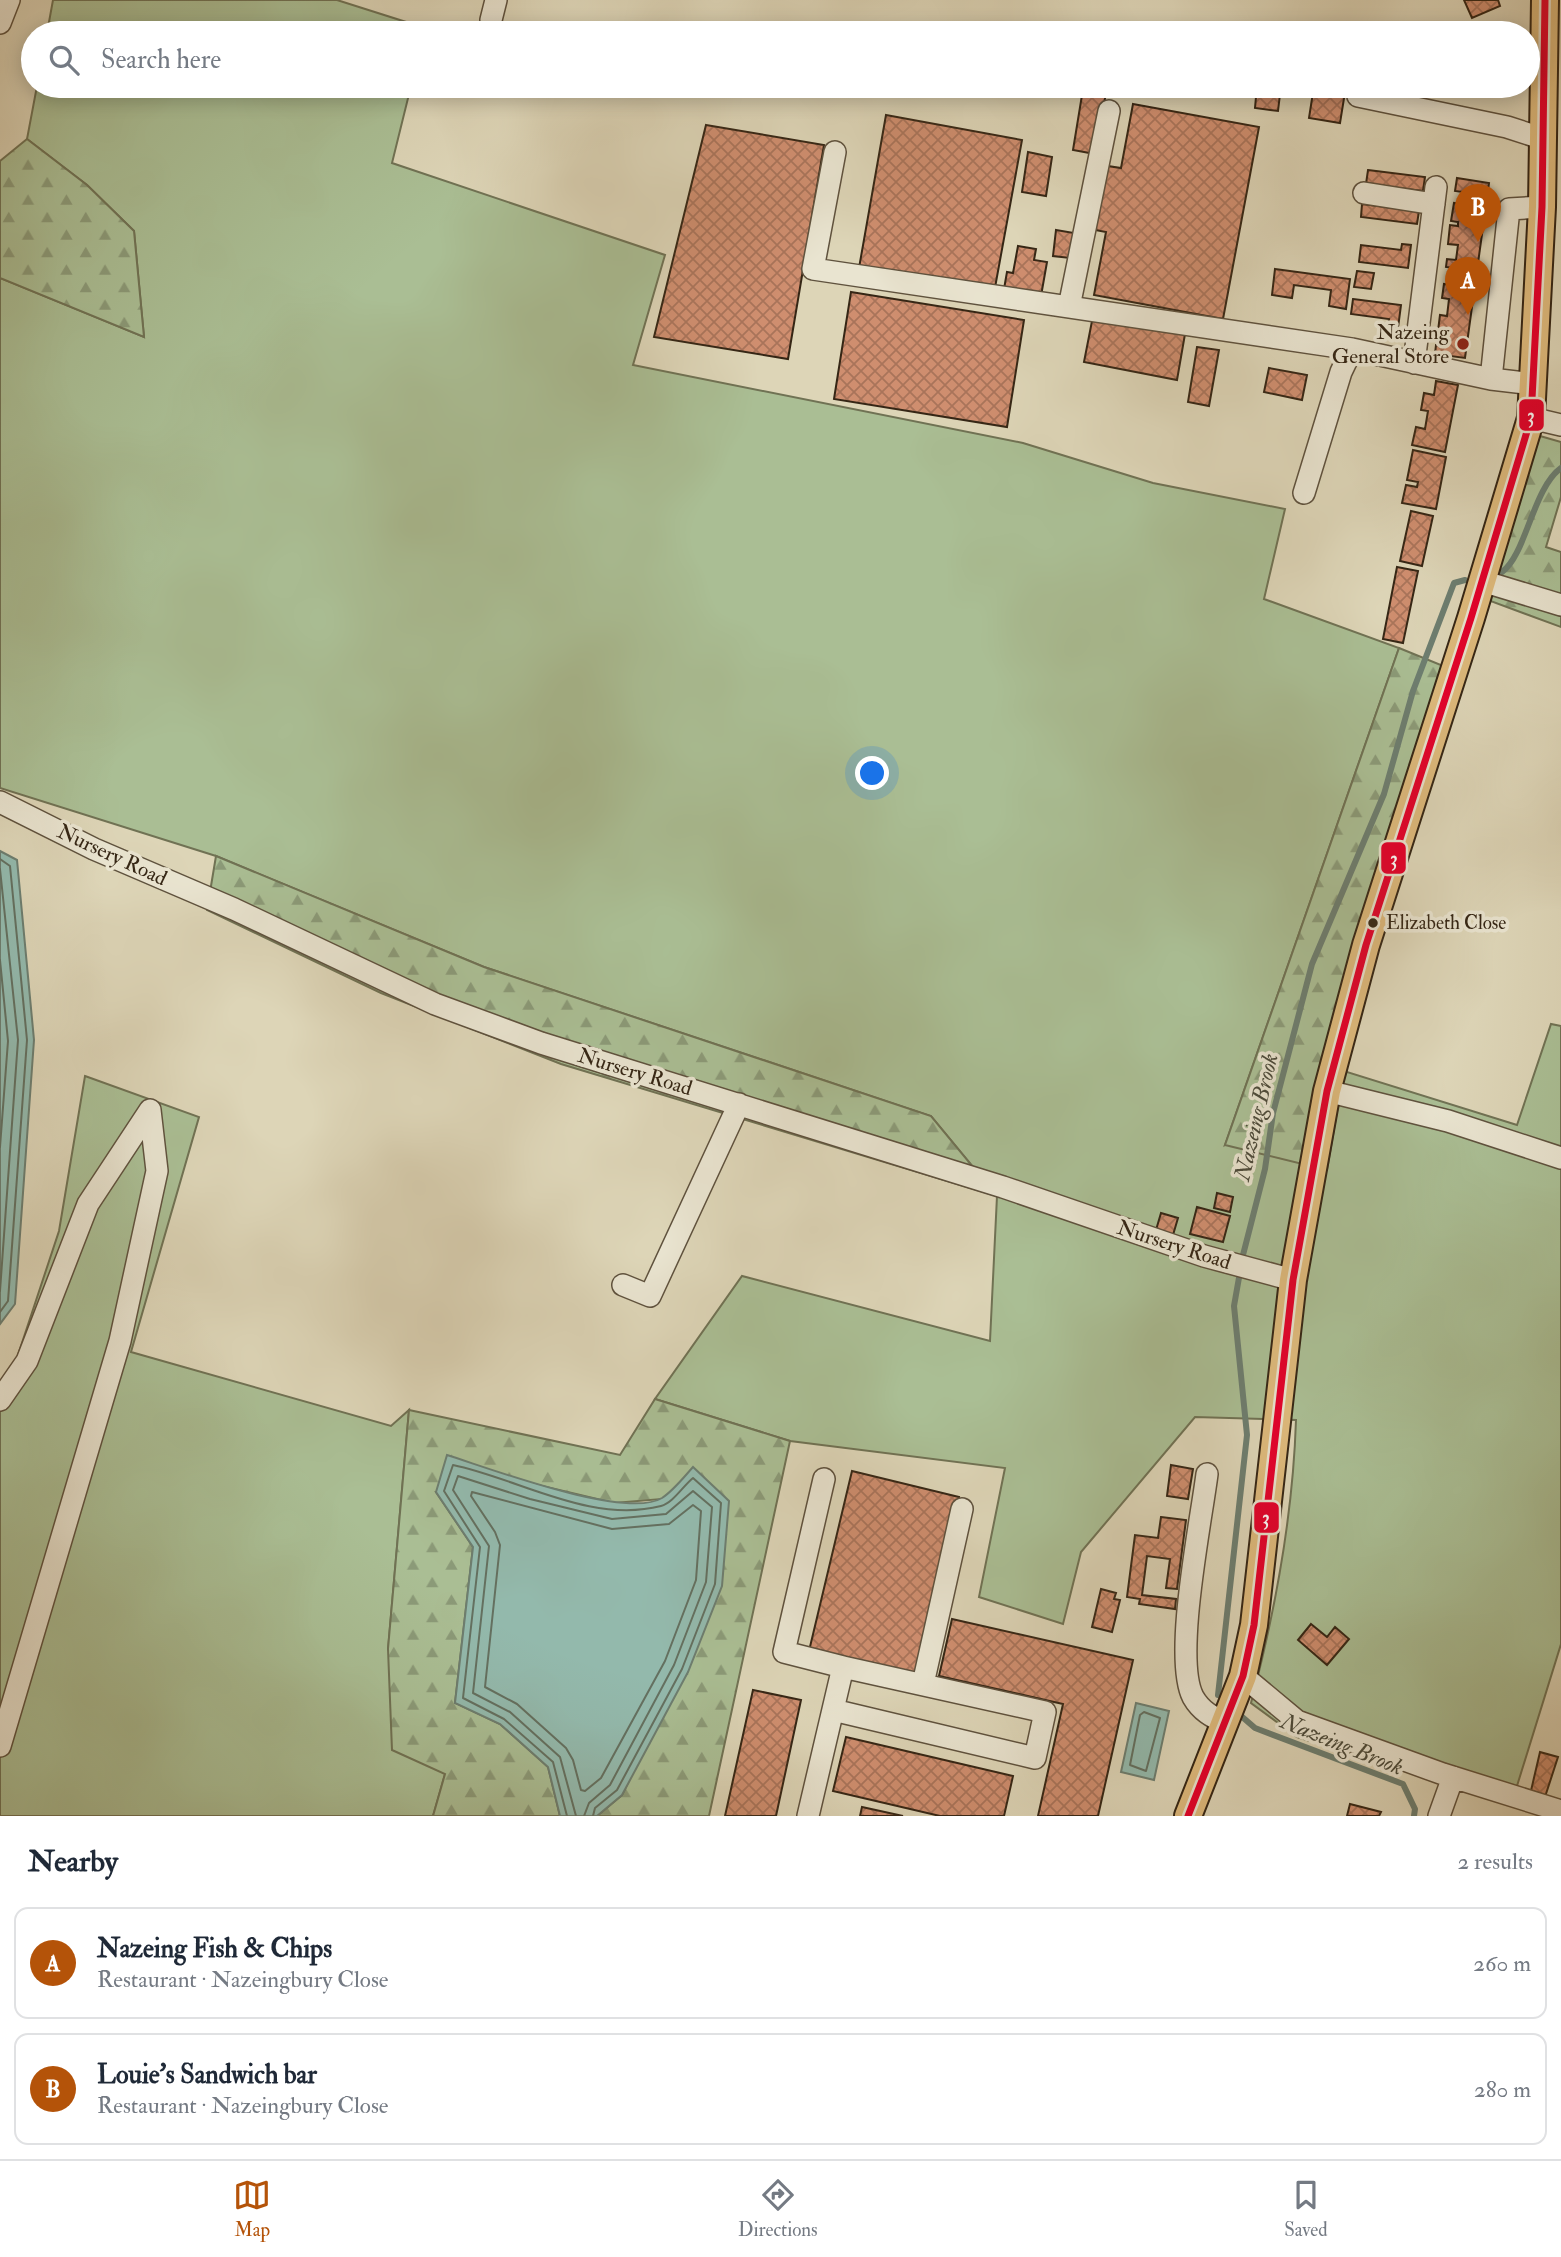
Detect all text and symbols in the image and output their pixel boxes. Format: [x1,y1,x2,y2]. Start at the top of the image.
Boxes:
search box [21,21,1540,98]
icon: search [45,41,83,79]
text: Search here [101,44,221,76]
pin: B [1455,184,1501,242]
pin: A [1445,257,1491,315]
place label: Nazeing General Store [1332,319,1450,370]
marker: Nazeing General Store [1455,336,1471,352]
line badge: 3 [1518,398,1545,432]
text: 3 [1527,404,1535,428]
your location [855,756,889,790]
street label: Nursery Road [53,818,172,893]
line badge: 3 [1380,841,1407,875]
text: 3 [1390,847,1398,871]
place label: Elizabeth Close [1386,911,1506,935]
marker: Elizabeth Close [1366,916,1380,930]
street label: Nursery Road [574,1042,696,1102]
water label: Nazeing Brook [1227,1051,1285,1184]
street label: Nursery Road [1114,1214,1235,1276]
line badge: 3 [1253,1501,1280,1534]
text: 3 [1262,1506,1270,1530]
water label: Nazeing Brook [1276,1706,1407,1782]
text: Nearby [28,1843,118,1880]
text: 2 results [1458,1847,1533,1876]
text: Nazeing Fish & Chips [97,1933,332,1965]
text: A [46,1949,60,1978]
text: 260 m [1473,1949,1531,1978]
text: Restaurant · Nazeingbury Close [97,1965,388,1994]
text: Louie’s Sandwich bar [97,2059,317,2091]
text: B [45,2075,61,2104]
text: 280 m [1474,2075,1531,2104]
text: Restaurant · Nazeingbury Close [97,2091,388,2120]
tab: Map [233,2176,271,2242]
tab: Directions [738,2176,818,2242]
tab: Saved [1284,2176,1328,2242]

